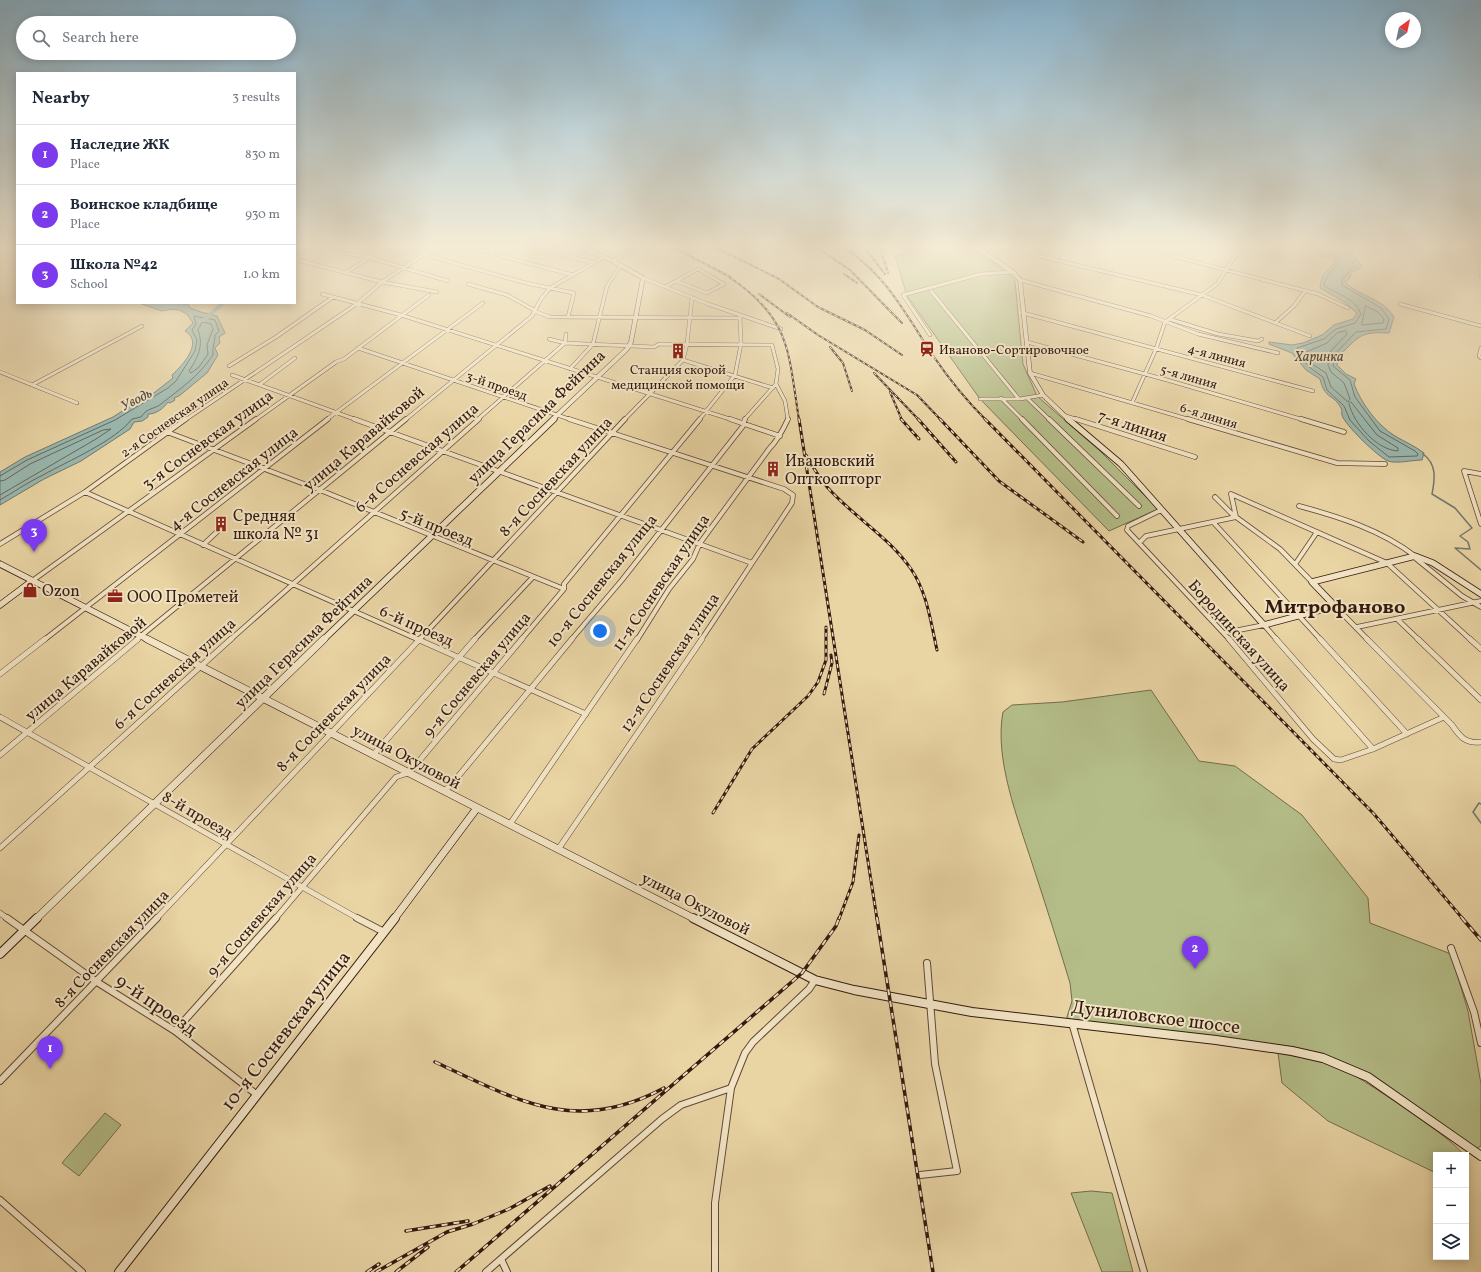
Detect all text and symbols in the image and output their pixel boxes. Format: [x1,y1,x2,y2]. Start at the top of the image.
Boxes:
north arrow [1385,12,1421,48]
search box [16,16,296,60]
icon: search [30,27,52,49]
text: Search here [62,28,139,49]
text: Nearby [32,87,90,110]
text: 3 results [232,89,280,107]
text: Наследие ЖК [70,135,169,156]
text: 1 [42,146,48,164]
text: 830 m [245,146,280,164]
text: Place [70,156,100,174]
text: Воинское кладбище [70,195,218,216]
text: 2 [42,206,48,224]
text: 930 m [245,206,280,224]
text: Place [70,216,100,234]
text: Школа №42 [70,255,158,276]
text: 3 [42,266,48,284]
text: 1.0 km [243,266,280,284]
text: School [70,276,108,294]
station icon: Иваново-Сортировочное [918,340,936,358]
street label: 4-я линия [1185,341,1248,373]
building icon: Станция скорой медицинской помощи [669,342,687,360]
place label: Иваново-Сортировочное [939,342,1089,360]
street label: улица Герасима Фейгина [464,346,611,489]
water label: Харинка [1293,348,1344,367]
street label: 5-я линия [1158,361,1219,395]
place label: Станция скорой медицинской помощи [611,362,745,395]
street label: 3-й проезд [463,368,530,406]
street label: 2-я Сосневская улица [118,375,233,463]
street label: улица Каравайковой [299,382,430,497]
water label: Уводь [118,384,156,416]
street label: 3-я Сосневская улица [138,385,278,496]
street label: 6-я Сосневская улица [351,398,484,519]
street label: 6-я линия [1177,400,1240,434]
street label: 7-я линия [1095,405,1170,448]
street label: 8-я Сосневская улица [495,412,618,542]
street label: 4-я Сосневская улица [165,422,303,537]
place label: Ивановский Опткоопторг [785,451,881,491]
building icon: Ивановский Опткоопторг [764,460,782,478]
street label: 5-й проезд [396,503,476,553]
place label: Средняя школа № 31 [233,506,319,546]
street label: 10-я Сосневская улица [542,510,663,652]
street label: 11-я Сосневская улица [608,510,716,656]
building icon: Средняя школа № 31 [212,515,230,533]
pin: 3 [21,519,47,552]
street label: улица Герасима Фейгина [231,571,378,714]
street label: Бородинская улица [1182,576,1295,697]
shop icon: Ozon [21,581,39,599]
place label: Ozon [42,581,80,603]
office icon: ООО Прометей [106,587,124,605]
place label: ООО Прометей [127,587,239,609]
street label: 12-я Сосневская улица [616,589,726,737]
district label: Митрофаново [1264,594,1406,622]
street label: 6-й проезд [376,601,457,653]
street label: 9-я Сосневская улица [418,608,537,743]
street label: улица Каравайковой [21,612,152,727]
street label: 6-я Сосневская улица [109,614,241,735]
your location [590,621,610,641]
street label: 8-я Сосневская улица [272,649,397,778]
street label: улица Окуловой [348,720,464,796]
street label: 8-й проезд [158,787,236,845]
street label: 9-я Сосневская улица [202,849,323,982]
street label: улица Окуловой [637,868,754,942]
street label: 8-я Сосневская улица [50,885,175,1014]
pin: 2 [1182,936,1208,969]
street label: 10-я Сосневская улица [216,946,357,1117]
street label: 9-й проезд [110,969,202,1043]
street label: Дуниловское шоссе [1070,995,1242,1041]
pin: 1 [37,1036,63,1069]
map controls [1433,1152,1469,1260]
button: + [1433,1152,1469,1188]
button: − [1433,1188,1469,1224]
button: layers [1433,1224,1469,1260]

